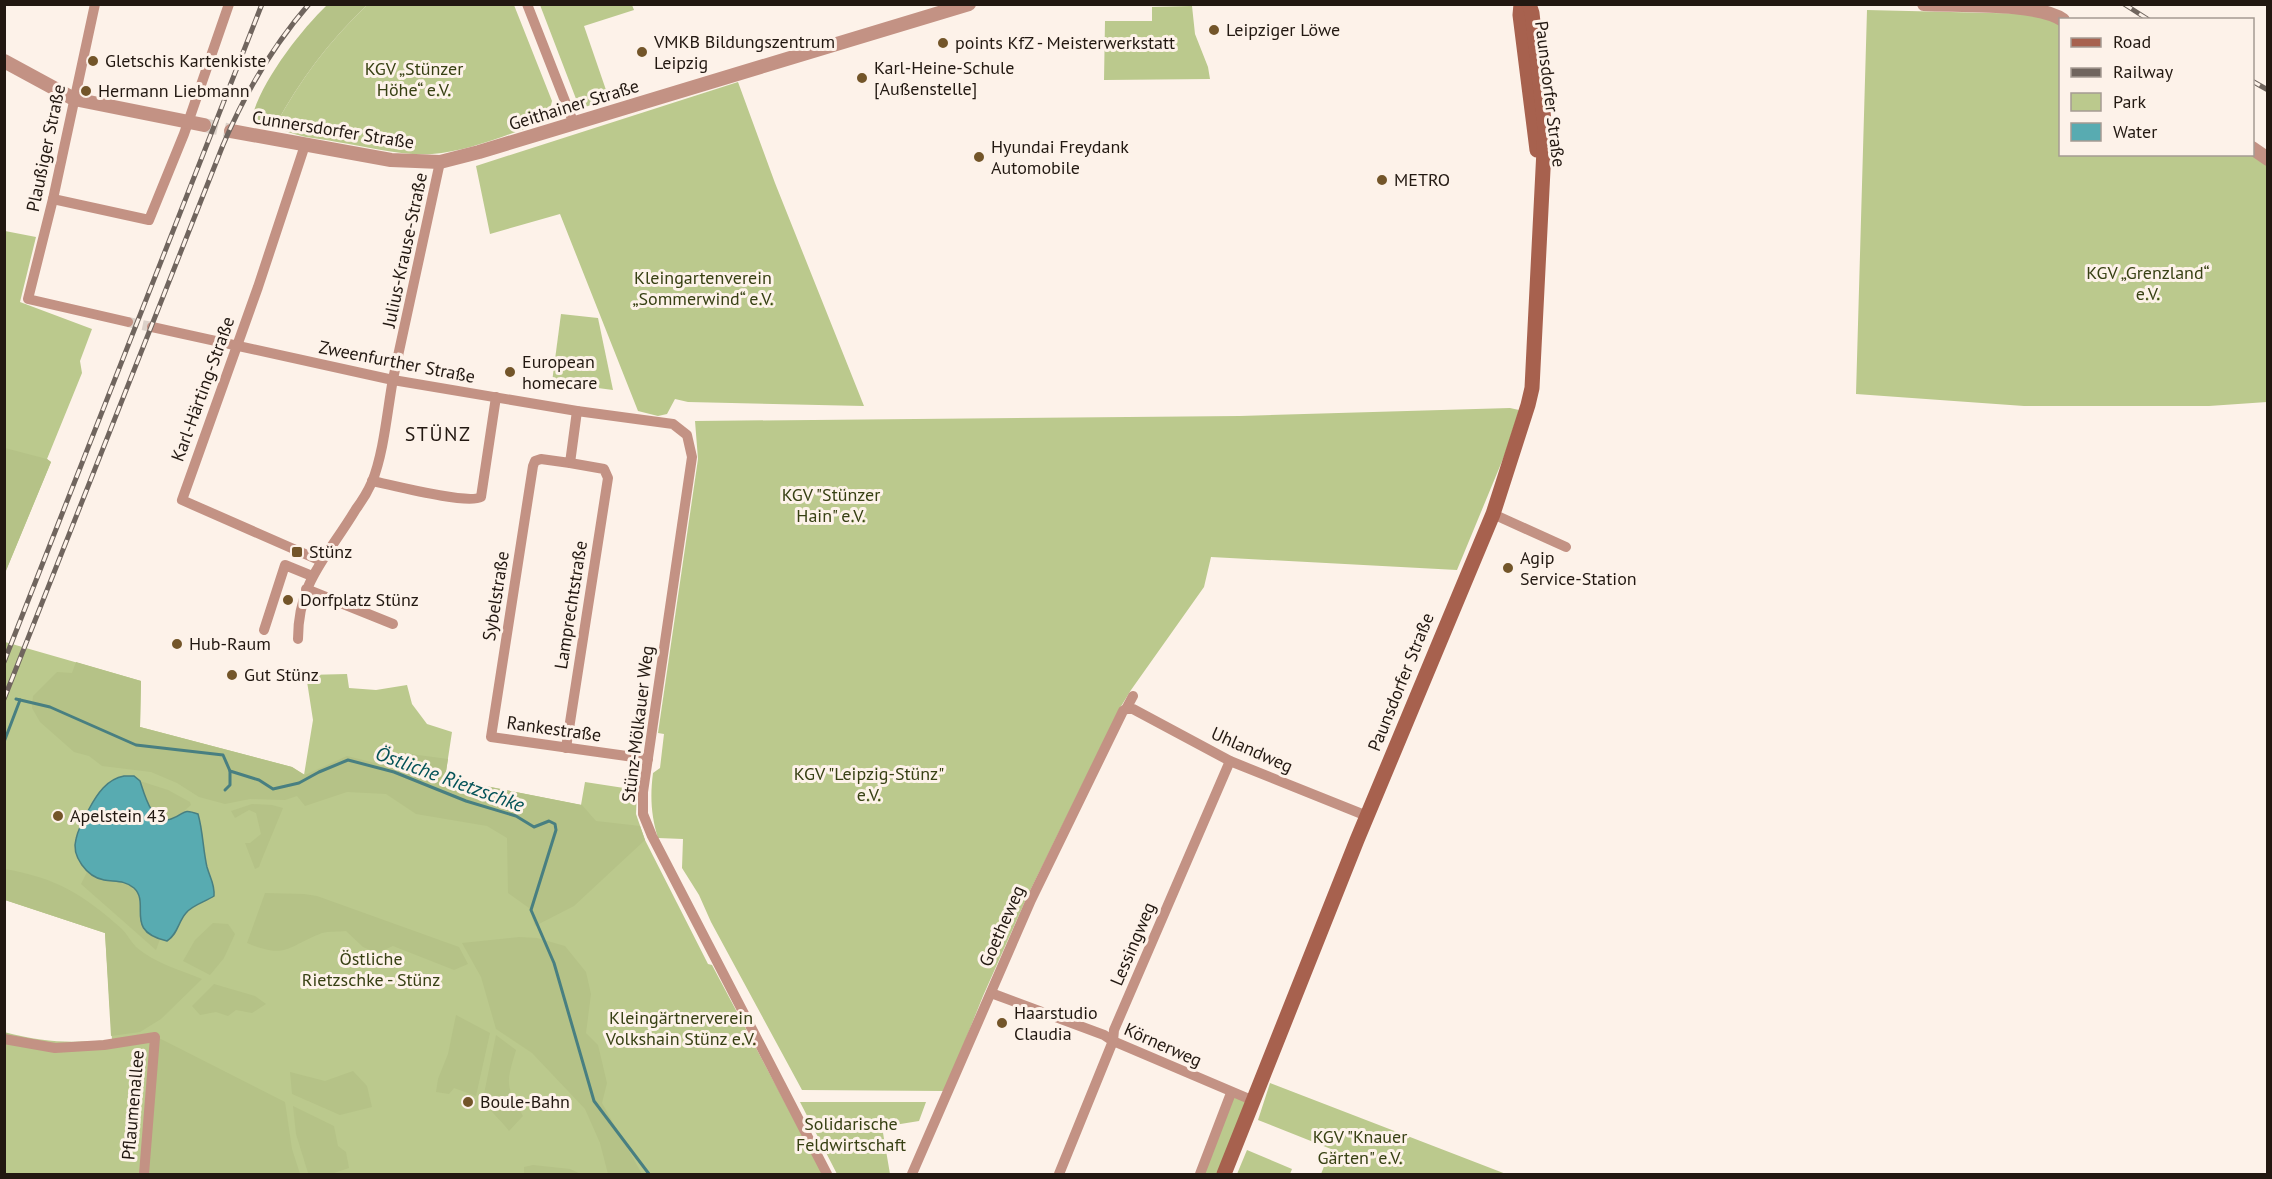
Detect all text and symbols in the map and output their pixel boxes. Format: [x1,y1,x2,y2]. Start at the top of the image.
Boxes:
place label: Leipziger Löwe [1226,18,1340,41]
legend [2059,18,2254,156]
street label: Paunsdorfer Straße [1530,20,1571,168]
marker: Leipziger Löwe [1207,23,1221,37]
place label: VMKB Bildungszentrum Leipzig [653,30,835,74]
text: Road [2113,30,2151,53]
place label: points KfZ - Meisterwerkstatt [955,31,1175,54]
marker: points KfZ - Meisterwerkstatt [936,36,950,50]
marker: VMKB Bildungszentrum Leipzig [635,45,649,59]
place label: Gletschis Kartenkiste [105,49,266,72]
marker: Gletschis Kartenkiste [86,54,100,68]
place label: Karl-Heine-Schule [Außenstelle] [874,56,1014,100]
park label: KGV „Stünzer Höhe“ e.V. [365,57,463,101]
text: Railway [2113,60,2174,83]
marker: Karl-Heine-Schule [Außenstelle] [855,71,869,85]
street label: Geithainer Straße [506,74,642,135]
place label: Hermann Liebmann [98,79,250,102]
street label: Plaußiger Straße [21,82,70,214]
marker: Hermann Liebmann [79,84,93,98]
text: Park [2113,90,2146,113]
street label: Cunnersdorfer Straße [250,105,416,154]
text: Water [2113,120,2157,143]
place label: Hyundai Freydank Automobile [991,135,1129,179]
marker: Hyundai Freydank Automobile [972,150,986,164]
place label: METRO [1394,168,1450,191]
street label: Julius-Krause-Straße [377,170,432,330]
marker: METRO [1375,173,1389,187]
park label: KGV „Grenzland“ e.V. [2086,261,2210,305]
park label: Kleingartenverein „Sommerwind“ e.V. [632,266,774,310]
street label: Karl-Härting-Straße [166,313,239,464]
street label: Zweenfurther Straße [317,335,477,388]
place label: European homecare [522,350,597,394]
marker: European homecare [503,365,517,379]
district label: STÜNZ [405,421,471,447]
park label: KGV "Stünzer Hain" e.V. [782,483,880,527]
street label: Lamprechtstraße [549,539,592,671]
place label: Stünz [309,540,352,563]
marker: Stünz [290,545,304,559]
place label: Agip Service-Station [1520,546,1637,590]
street label: Sybelstraße [477,549,514,642]
marker: Agip Service-Station [1501,561,1515,575]
place label: Dorfplatz Stünz [300,588,419,611]
marker: Dorfplatz Stünz [281,593,295,607]
street label: Paunsdorfer Straße [1362,609,1439,754]
place label: Hub-Raum [189,632,271,655]
marker: Hub-Raum [170,637,184,651]
street label: Stünz-Mölkauer Weg [616,644,659,804]
place label: Gut Stünz [244,663,319,686]
marker: Gut Stünz [225,668,239,682]
street label: Rankestraße [505,710,603,747]
street label: Uhlandweg [1208,721,1297,778]
water label: Östliche Rietzschke [372,740,529,818]
park label: KGV "Leipzig-Stünz" e.V. [794,762,944,806]
place label: Apelstein 43 [70,804,166,827]
marker: Apelstein 43 [51,809,65,823]
street label: Goetheweg [973,882,1030,970]
street label: Lessingweg [1105,899,1160,989]
park label: Östliche Rietzschke - Stünz [302,947,440,991]
place label: Haarstudio Claudia [1014,1001,1098,1045]
park label: Kleingärtnerverein Volkshain Stünz e.V. [605,1006,756,1050]
marker: Haarstudio Claudia [995,1016,1009,1030]
street label: Körnerweg [1121,1017,1206,1072]
street label: Pflaumenallee [116,1049,149,1161]
place label: Boule-Bahn [480,1090,570,1113]
marker: Boule-Bahn [461,1095,475,1109]
park label: Solidarische Feldwirtschaft [796,1112,906,1156]
park label: KGV "Knauer Gärten" e.V. [1313,1125,1407,1169]

